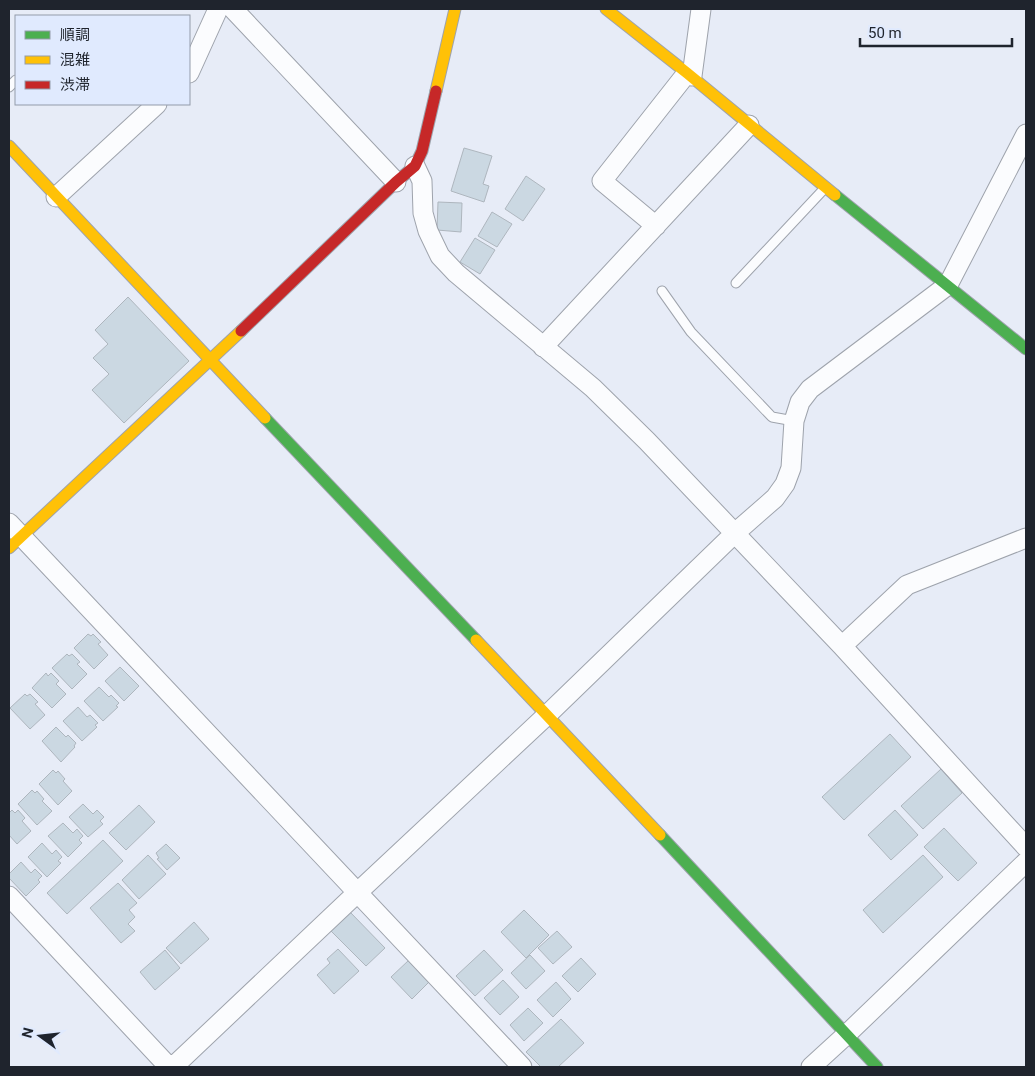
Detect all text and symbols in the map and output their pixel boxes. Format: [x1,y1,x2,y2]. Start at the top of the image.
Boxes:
legend [15,15,190,105]
scale bar [860,15,1012,47]
text: 50 m [868,24,902,42]
text: 順調 [60,26,90,44]
text: 混雑 [60,51,90,69]
text: 渋滞 [60,76,90,94]
north arrow [15,1011,65,1061]
text: N [18,1026,36,1039]

